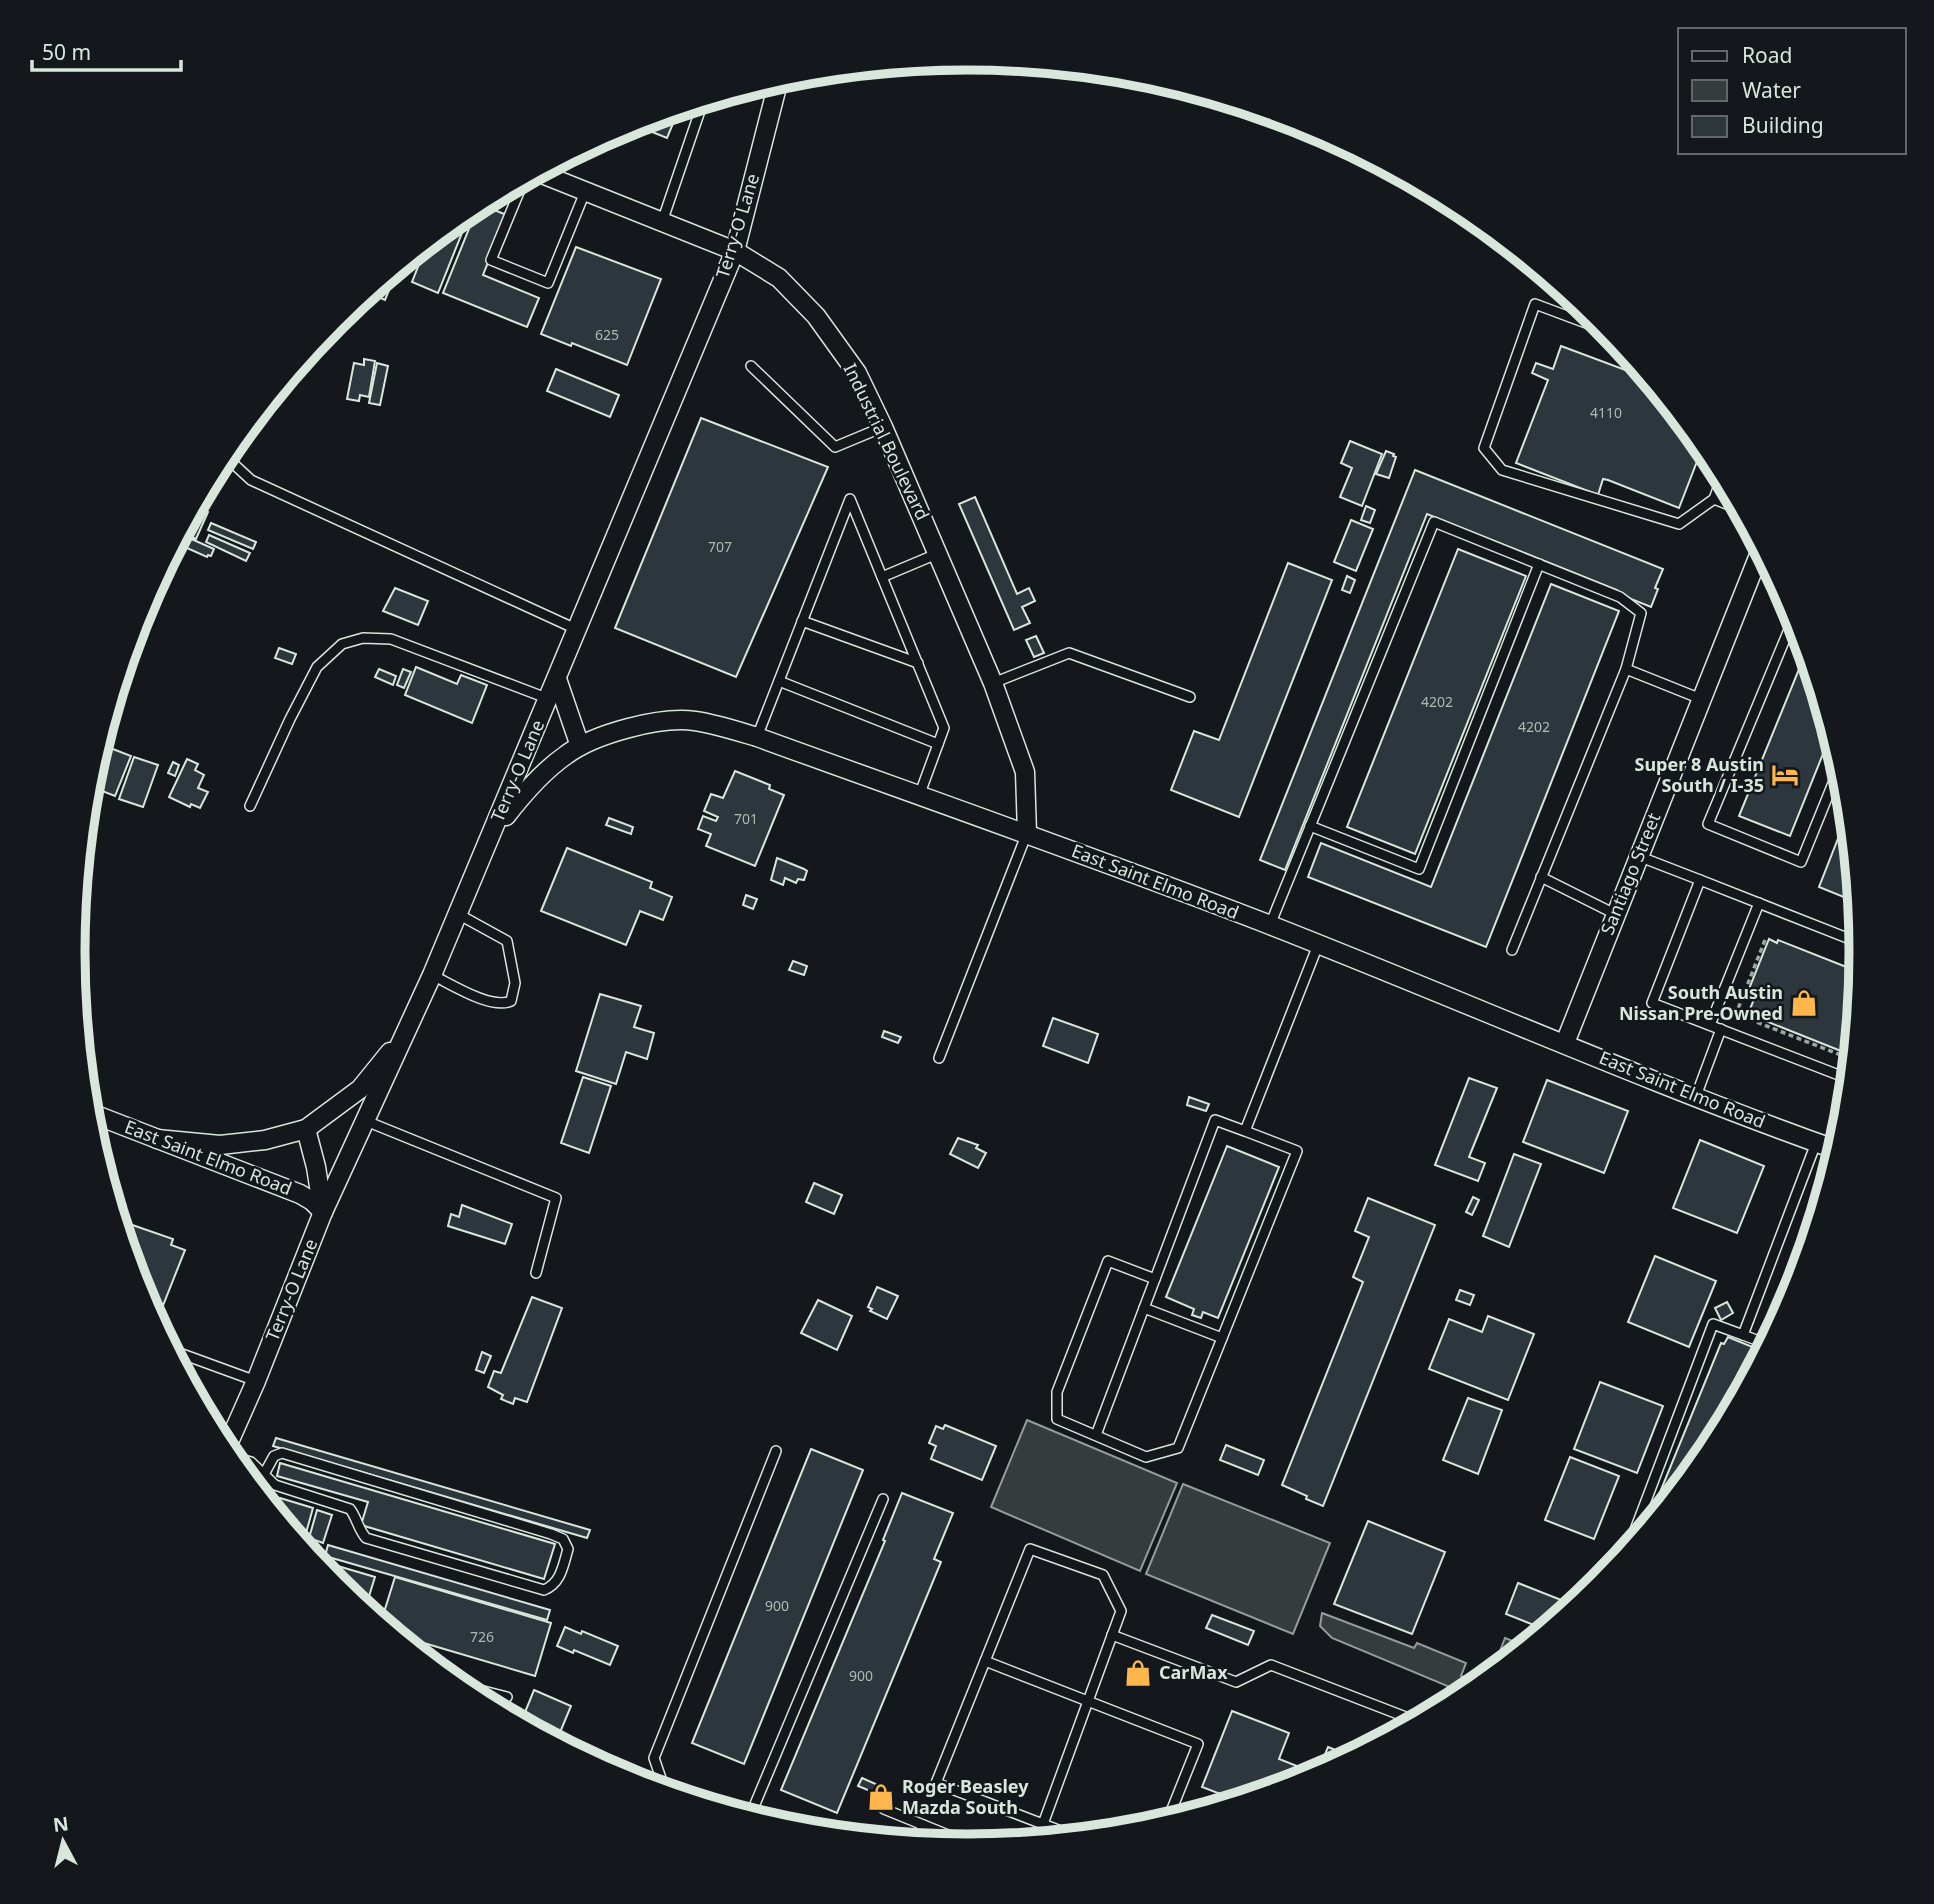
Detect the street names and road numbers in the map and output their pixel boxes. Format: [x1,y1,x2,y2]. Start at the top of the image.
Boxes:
street label: Terry-O Lane [710,170,764,281]
street label: Industrial Boulevard [839,359,935,524]
street label: Terry-O Lane [485,716,549,825]
street label: Santiago Street [1595,809,1666,938]
street label: East Saint Elmo Road [1068,838,1242,924]
street label: East Saint Elmo Road [1596,1045,1769,1133]
street label: East Saint Elmo Road [121,1114,295,1200]
street label: Terry-O Lane [260,1235,322,1344]

